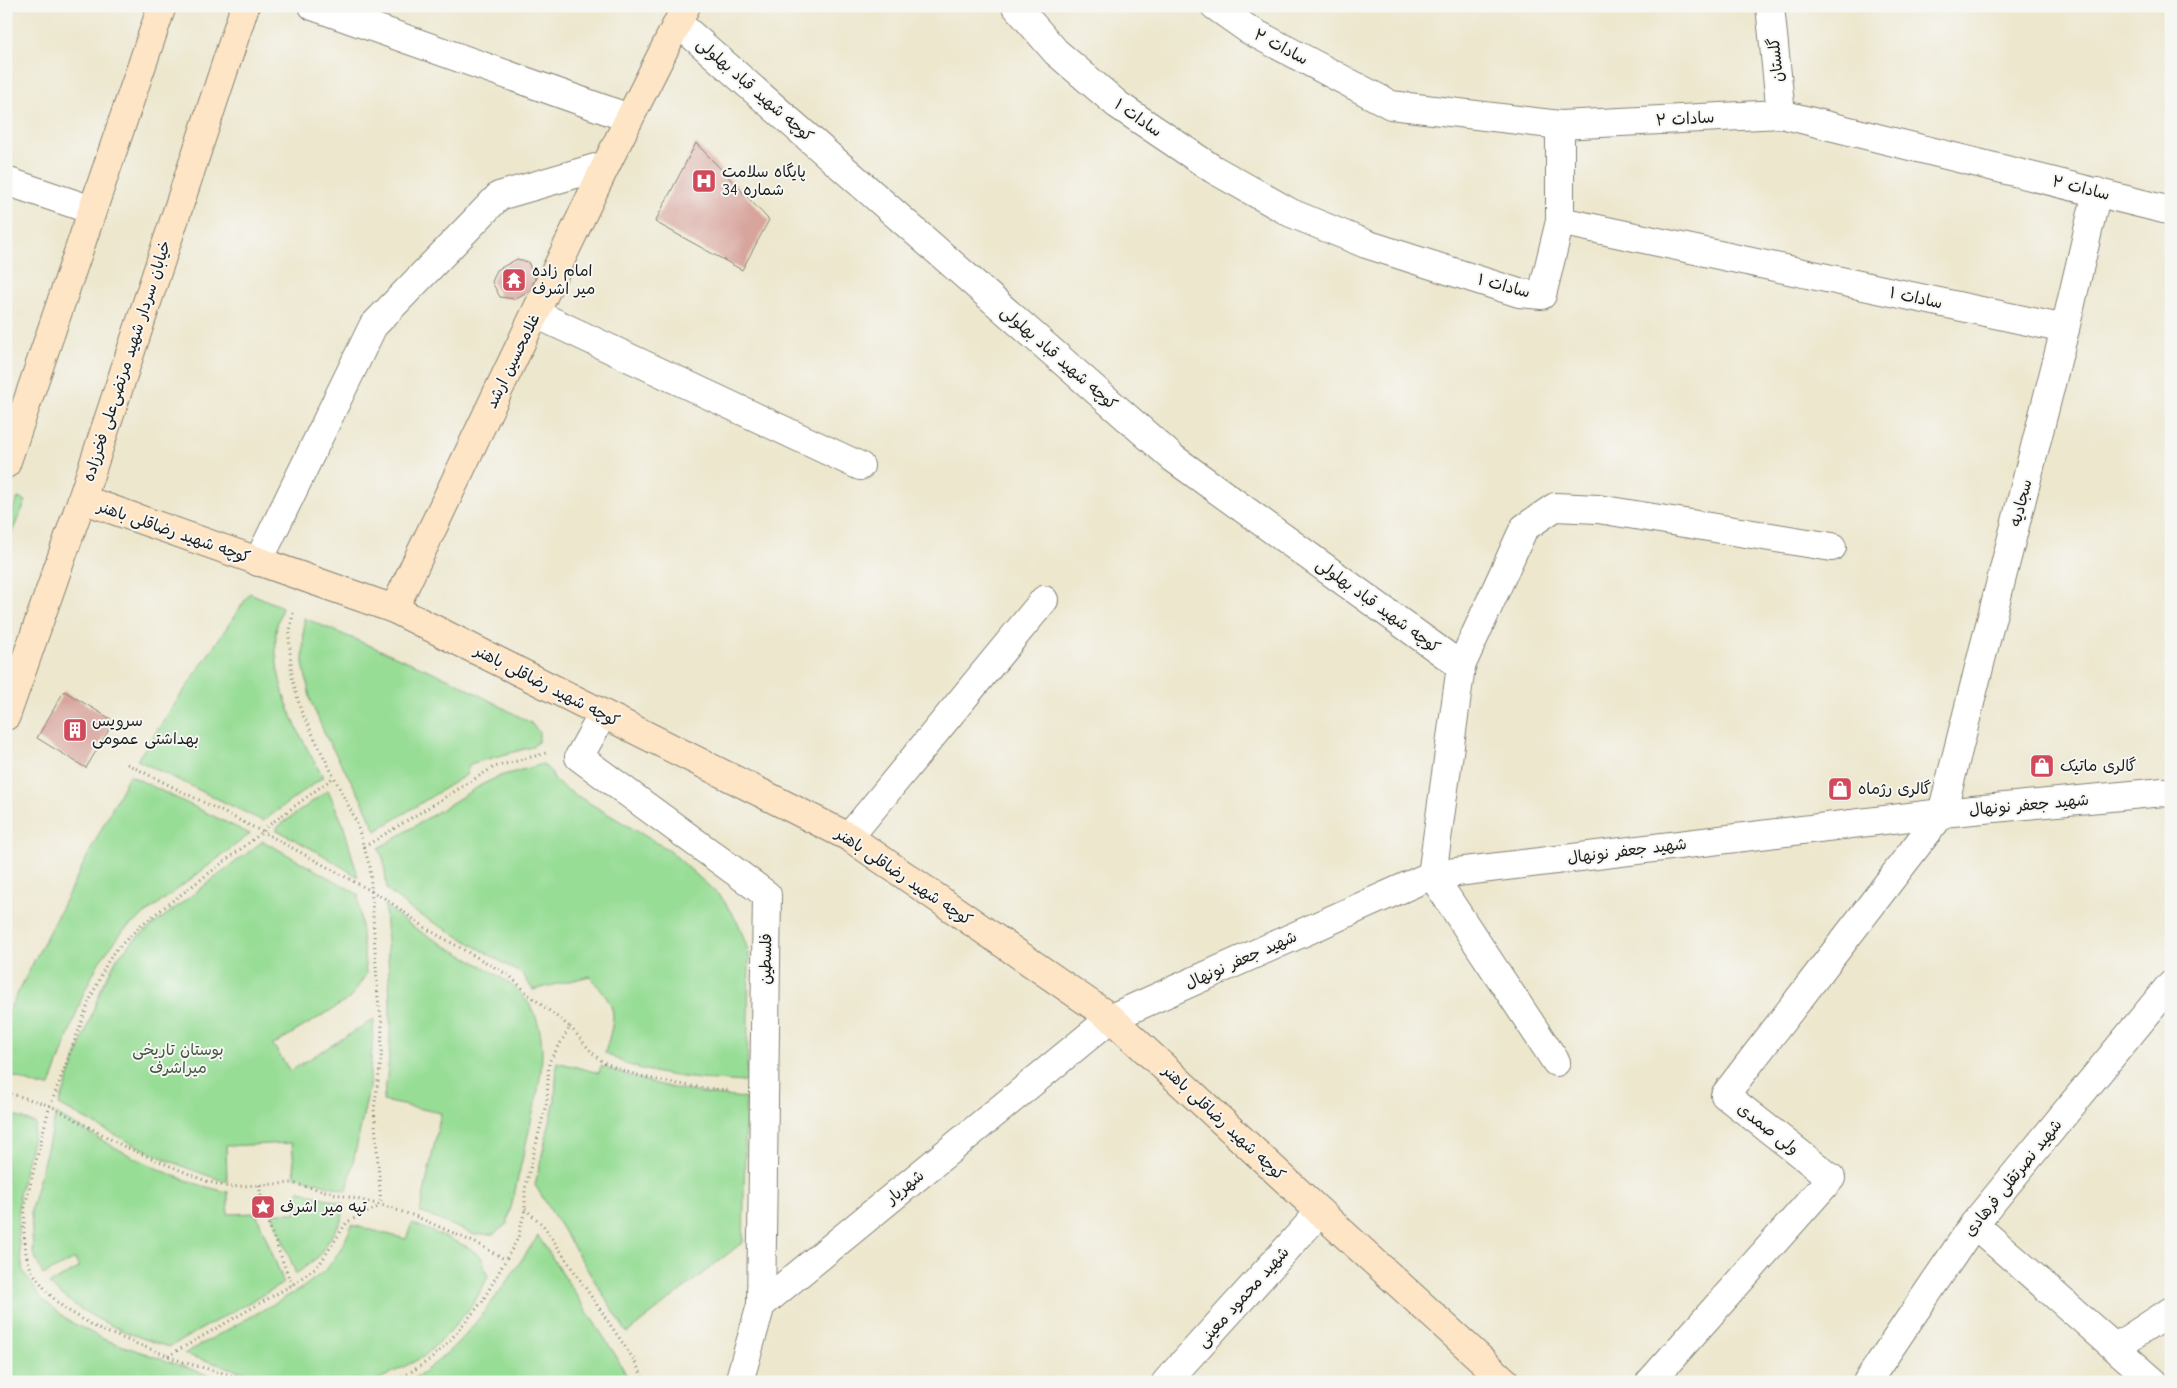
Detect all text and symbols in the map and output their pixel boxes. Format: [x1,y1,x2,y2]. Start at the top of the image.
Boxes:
street label: سادات ۲ [1251,25,1311,69]
street label: کوچه شهید قباد بهلولی [692,35,817,146]
street label: گلستان [1764,37,1787,83]
street label: سادات ۱ [1111,95,1165,141]
street label: سادات ۲ [1655,108,1715,130]
place label: پایگاه سلامت شماره 34 [722,162,806,199]
hospital icon: پایگاه سلامت شماره 34 [691,168,717,194]
street label: سادات ۲ [2050,172,2112,204]
street label: خیابان سردار شهید مرتضی‌علی فخرزاده [79,238,175,484]
place label: امام زاده میر اشرف [532,262,595,298]
temple icon: امام زاده میر اشرف [501,267,527,293]
street label: سادات ۱ [1476,270,1532,302]
street label: سادات ۱ [1888,284,1944,312]
street label: کوچه شهید قباد بهلولی [996,303,1121,414]
street label: غلامحسین ارشد [482,311,544,411]
street label: سجادیه [2006,477,2036,529]
street label: کوچه شهید رضاقلی باهنر [93,497,253,568]
street label: کوچه شهید قباد بهلولی [1312,555,1443,658]
street label: کوچه شهید رضاقلی باهنر [469,641,623,731]
place label: سرویس بهداشتی عمومی [92,712,199,749]
building icon: سرویس بهداشتی عمومی [62,717,88,743]
shop icon: گالری ماتیک [2029,753,2055,779]
place label: گالری ماتیک [2060,756,2137,775]
shop icon: گالری رژماه [1827,776,1853,802]
place label: گالری رژماه [1858,779,1931,798]
street label: شهید جعفر نونهال [1968,791,2090,820]
street label: کوچه شهید رضاقلی باهنر [830,824,976,930]
street label: شهید جعفر نونهال [1566,835,1688,868]
street label: شهید جعفر نونهال [1182,927,1300,994]
street label: فلسطین [757,933,775,985]
park label: بوستان تاریخی میراشرف [132,1041,224,1077]
street label: کوچه شهید رضاقلی باهنر [1157,1060,1289,1185]
street label: ولی صمدی [1733,1100,1802,1159]
street label: شهید نصرتقلی فرهادی [1960,1116,2066,1241]
street label: شهریار [881,1166,928,1209]
place icon: تپه میر اشرف [250,1194,276,1220]
place label: تپه میر اشرف [280,1198,367,1217]
street label: شهید محمود معینی [1193,1243,1293,1351]

